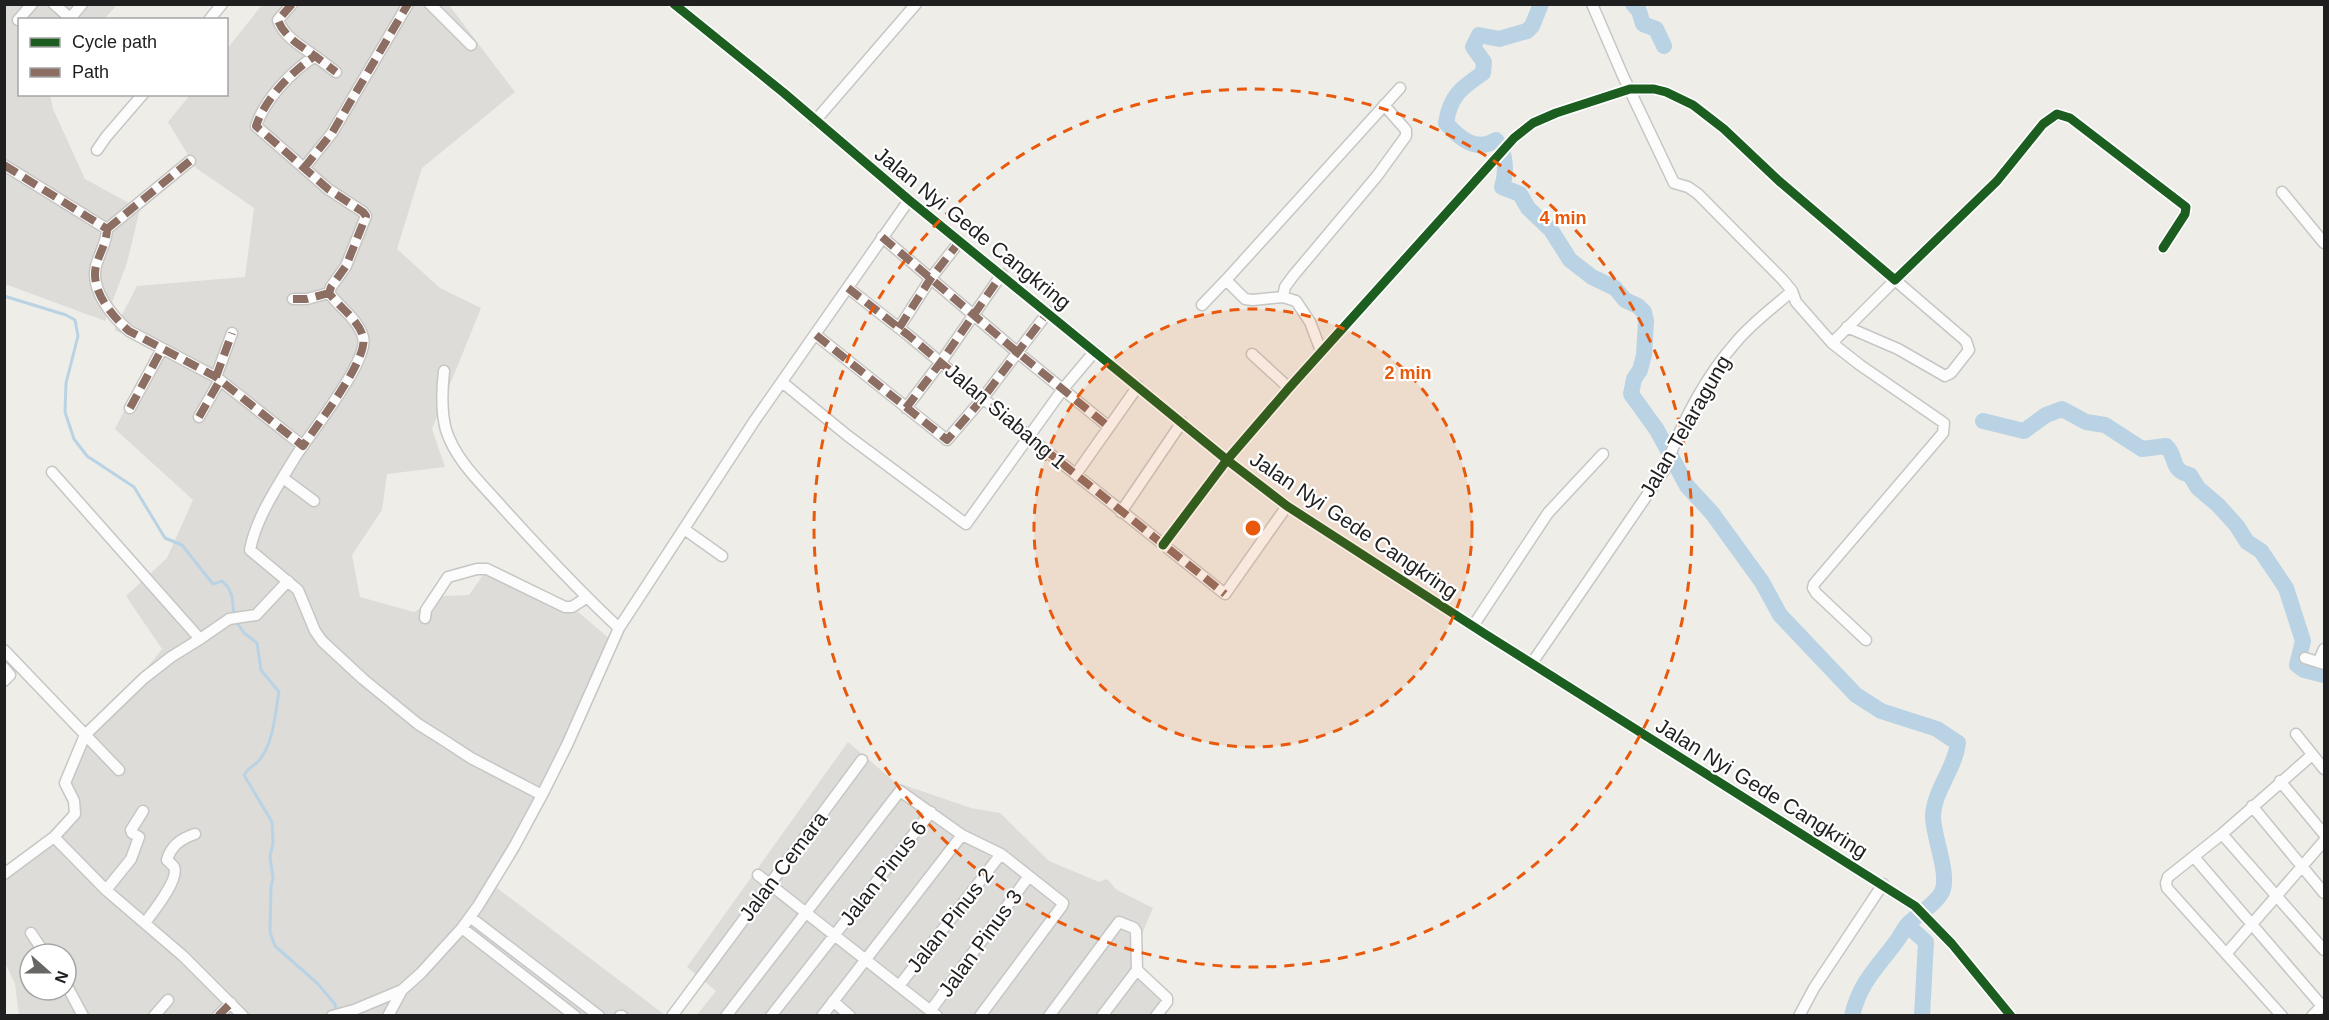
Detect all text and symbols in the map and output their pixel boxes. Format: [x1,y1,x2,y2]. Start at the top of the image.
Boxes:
legend [18,18,228,96]
text: Cycle path [72,32,157,52]
text: Path [72,62,109,82]
street label: Jalan Nyi Gede Cangkring [871,142,1075,314]
text: 4 min [1539,208,1587,228]
street label: Jalan Telaragung [1635,351,1735,501]
street label: Jalan Siabang 1 [941,359,1071,473]
text: 2 min [1384,363,1432,383]
street label: Jalan Nyi Gede Cangkring [1246,447,1462,603]
centre of rings [1243,518,1263,538]
street label: Jalan Nyi Gede Cangkring [1652,713,1872,863]
street label: Jalan Cemara [734,807,832,925]
street label: Jalan Pinus 6 [835,816,931,930]
street label: Jalan Pinus 2 [902,863,998,977]
street label: Jalan Pinus 3 [934,885,1026,1001]
north arrow [18,942,78,1002]
text: N [52,969,72,986]

